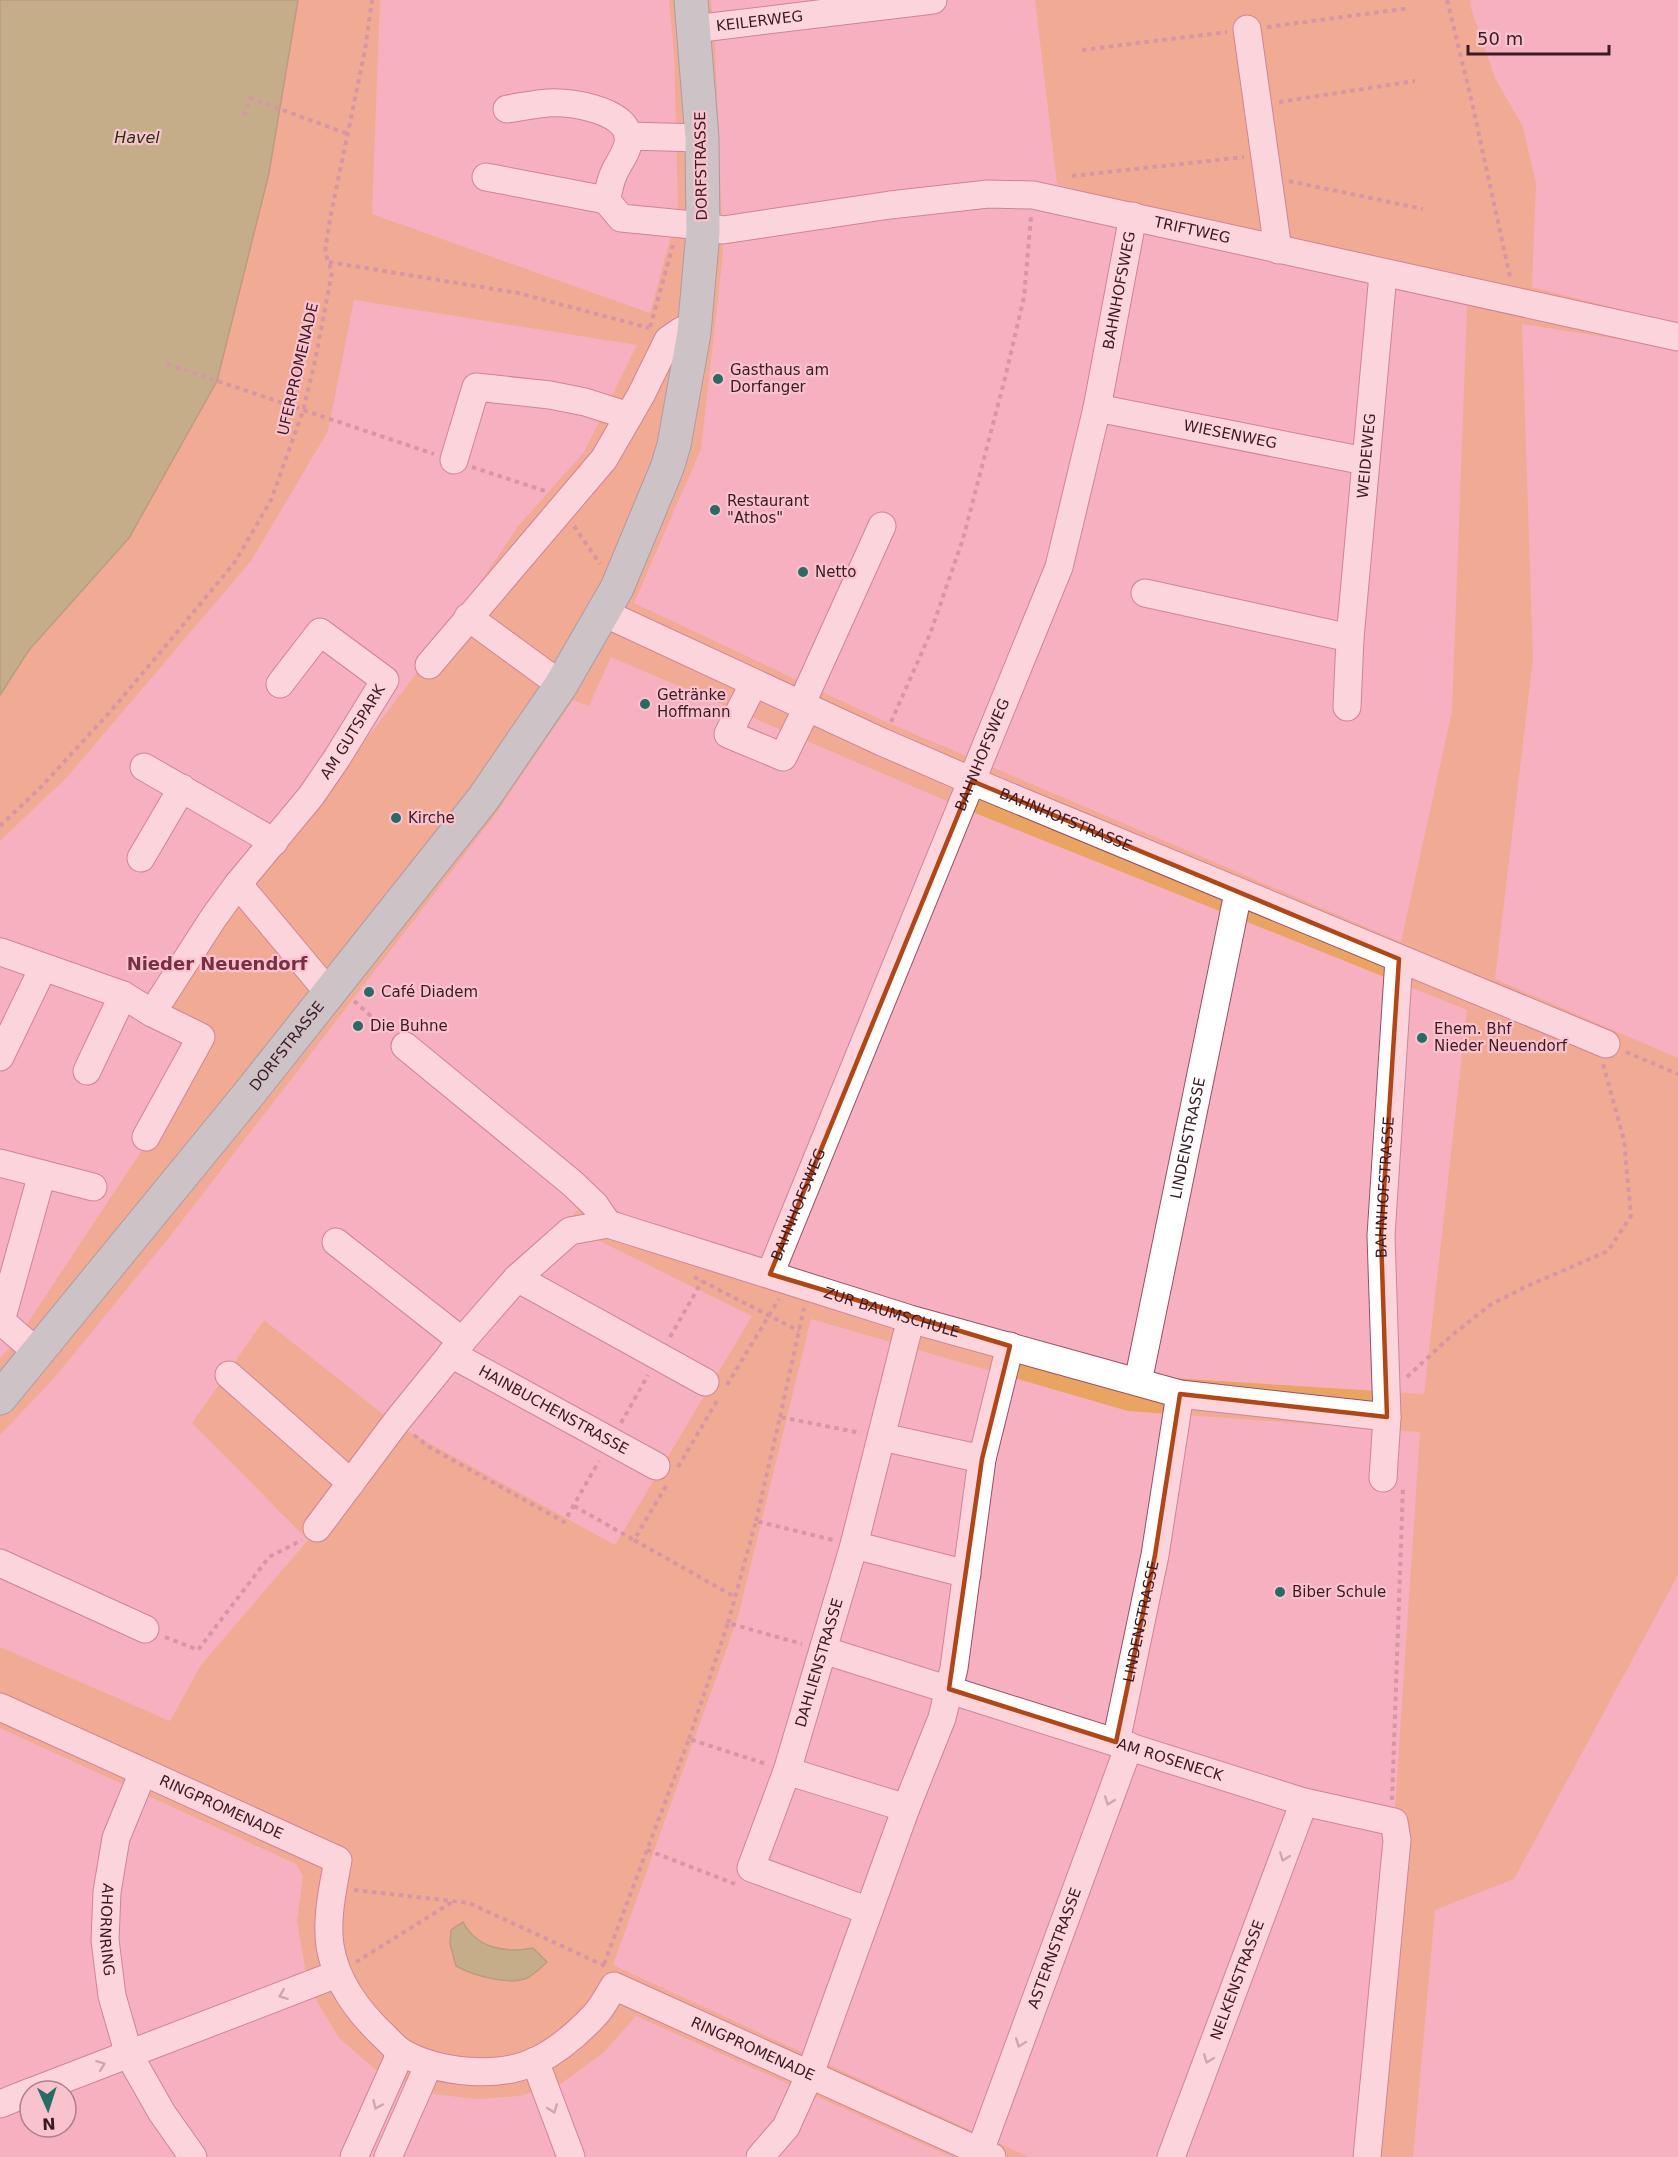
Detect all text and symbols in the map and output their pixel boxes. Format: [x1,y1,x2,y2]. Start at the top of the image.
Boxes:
street label: KEILERWEG [715,7,804,35]
scale bar [1468,18,1609,56]
text: 50 m [1477,28,1523,49]
street label: DORFSTRASSE [691,111,711,221]
water label: Havel [114,128,160,147]
street label: TRIFTWEG [1152,213,1232,247]
street label: BAHNHOFSWEG [1099,230,1139,351]
street label: UFERPROMENADE [274,301,322,437]
place label: Gasthaus am Dorfanger [730,361,829,396]
marker: Gasthaus am Dorfanger [711,372,725,386]
street label: WEIDEWEG [1354,412,1379,499]
street label: WIESENWEG [1182,416,1279,452]
place label: Restaurant "Athos" [727,492,809,527]
marker: Restaurant "Athos" [708,503,722,517]
place label: Netto [815,563,856,581]
marker: Netto [796,565,810,579]
street label: AM GUTSPARK [316,680,390,782]
place label: Getränke Hoffmann [657,686,731,721]
street label: BAHNHOFSWEG [951,696,1013,814]
marker: Getränke Hoffmann [638,697,652,711]
street label: BAHNHOFSTRASSE [997,784,1135,855]
place label: Kirche [408,809,455,827]
marker: Kirche [389,811,403,825]
district label: Nieder Neuendorf [127,953,308,974]
place label: Café Diadem [381,983,478,1001]
marker: Café Diadem [362,985,376,999]
street label: DORFSTRASSE [246,998,328,1095]
place label: Die Buhne [370,1017,448,1035]
marker: Die Buhne [351,1019,365,1033]
place label: Ehem. Bhf Nieder Neuendorf [1434,1020,1568,1055]
marker: Ehem. Bhf Nieder Neuendorf [1415,1031,1429,1045]
street label: LINDENSTRASSE [1167,1076,1209,1200]
street label: BAHNHOFSTRASSE [1372,1116,1398,1258]
street label: BAHNHOFSWEG [767,1146,829,1264]
street label: ZUR BAUMSCHULE [821,1283,962,1341]
street label: HAINBUCHENSTRASSE [476,1362,632,1458]
street label: LINDENSTRASSE [1120,1559,1163,1684]
place label: Biber Schule [1292,1583,1386,1601]
marker: Biber Schule [1273,1585,1287,1599]
street label: DAHLIENSTRASSE [791,1596,847,1729]
street label: AM ROSENECK [1115,1734,1226,1785]
street label: RINGPROMENADE [157,1771,286,1843]
one-way arrow [1103,1795,1116,1806]
one-way arrow [1279,1851,1291,1862]
street label: AHORNRING [96,1882,118,1977]
street label: ASTERNSTRASSE [1024,1885,1085,2011]
street label: NELKENSTRASSE [1207,1917,1268,2043]
one-way arrow [278,1988,289,2000]
street label: RINGPROMENADE [688,2013,818,2085]
one-way arrow [1014,2038,1027,2048]
one-way arrow [1203,2053,1215,2064]
one-way arrow [95,2060,106,2073]
north arrow [18,2079,78,2139]
one-way arrow [373,2098,385,2109]
one-way arrow [546,2103,558,2114]
text: N [42,2114,56,2133]

